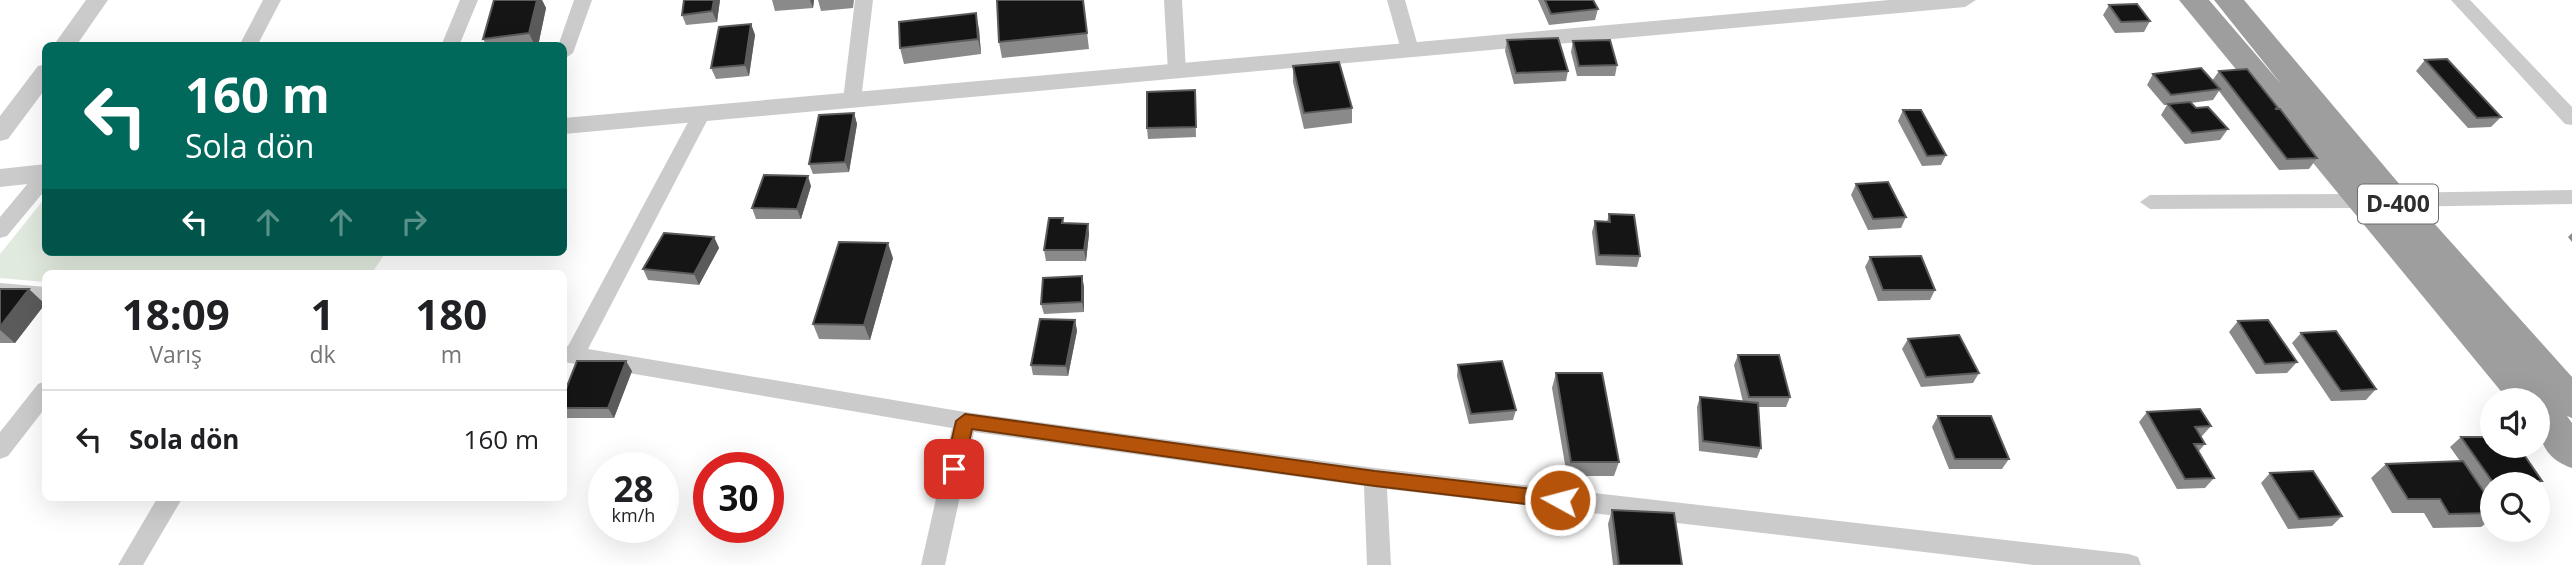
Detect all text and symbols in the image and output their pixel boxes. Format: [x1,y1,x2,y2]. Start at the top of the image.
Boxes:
text: 160 m [185,61,330,127]
icon: left [70,70,161,161]
text: Sola dön [185,124,314,167]
road number: D-400 [2358,184,2438,224]
icon: left [176,203,214,241]
icon: ahead [249,203,287,241]
icon: ahead [322,203,360,241]
icon: right [395,203,433,241]
text: 18:09 [122,285,230,342]
text: 1 [310,285,335,342]
text: 180 [415,285,487,342]
text: Varış [149,338,202,370]
text: dk [309,338,336,370]
text: m [441,338,462,370]
map controls [2480,388,2550,542]
button: sound [2480,388,2550,458]
icon: left [70,420,108,458]
text: Sola dön [129,421,239,457]
text: 160 m [464,421,539,457]
pin [924,439,984,499]
icon: arrive [935,450,973,488]
speed limit sign: 30 [693,452,784,543]
position arrow [1523,463,1597,537]
text: 28 [613,465,654,512]
button: search [2480,472,2550,542]
text: km/h [612,503,655,527]

